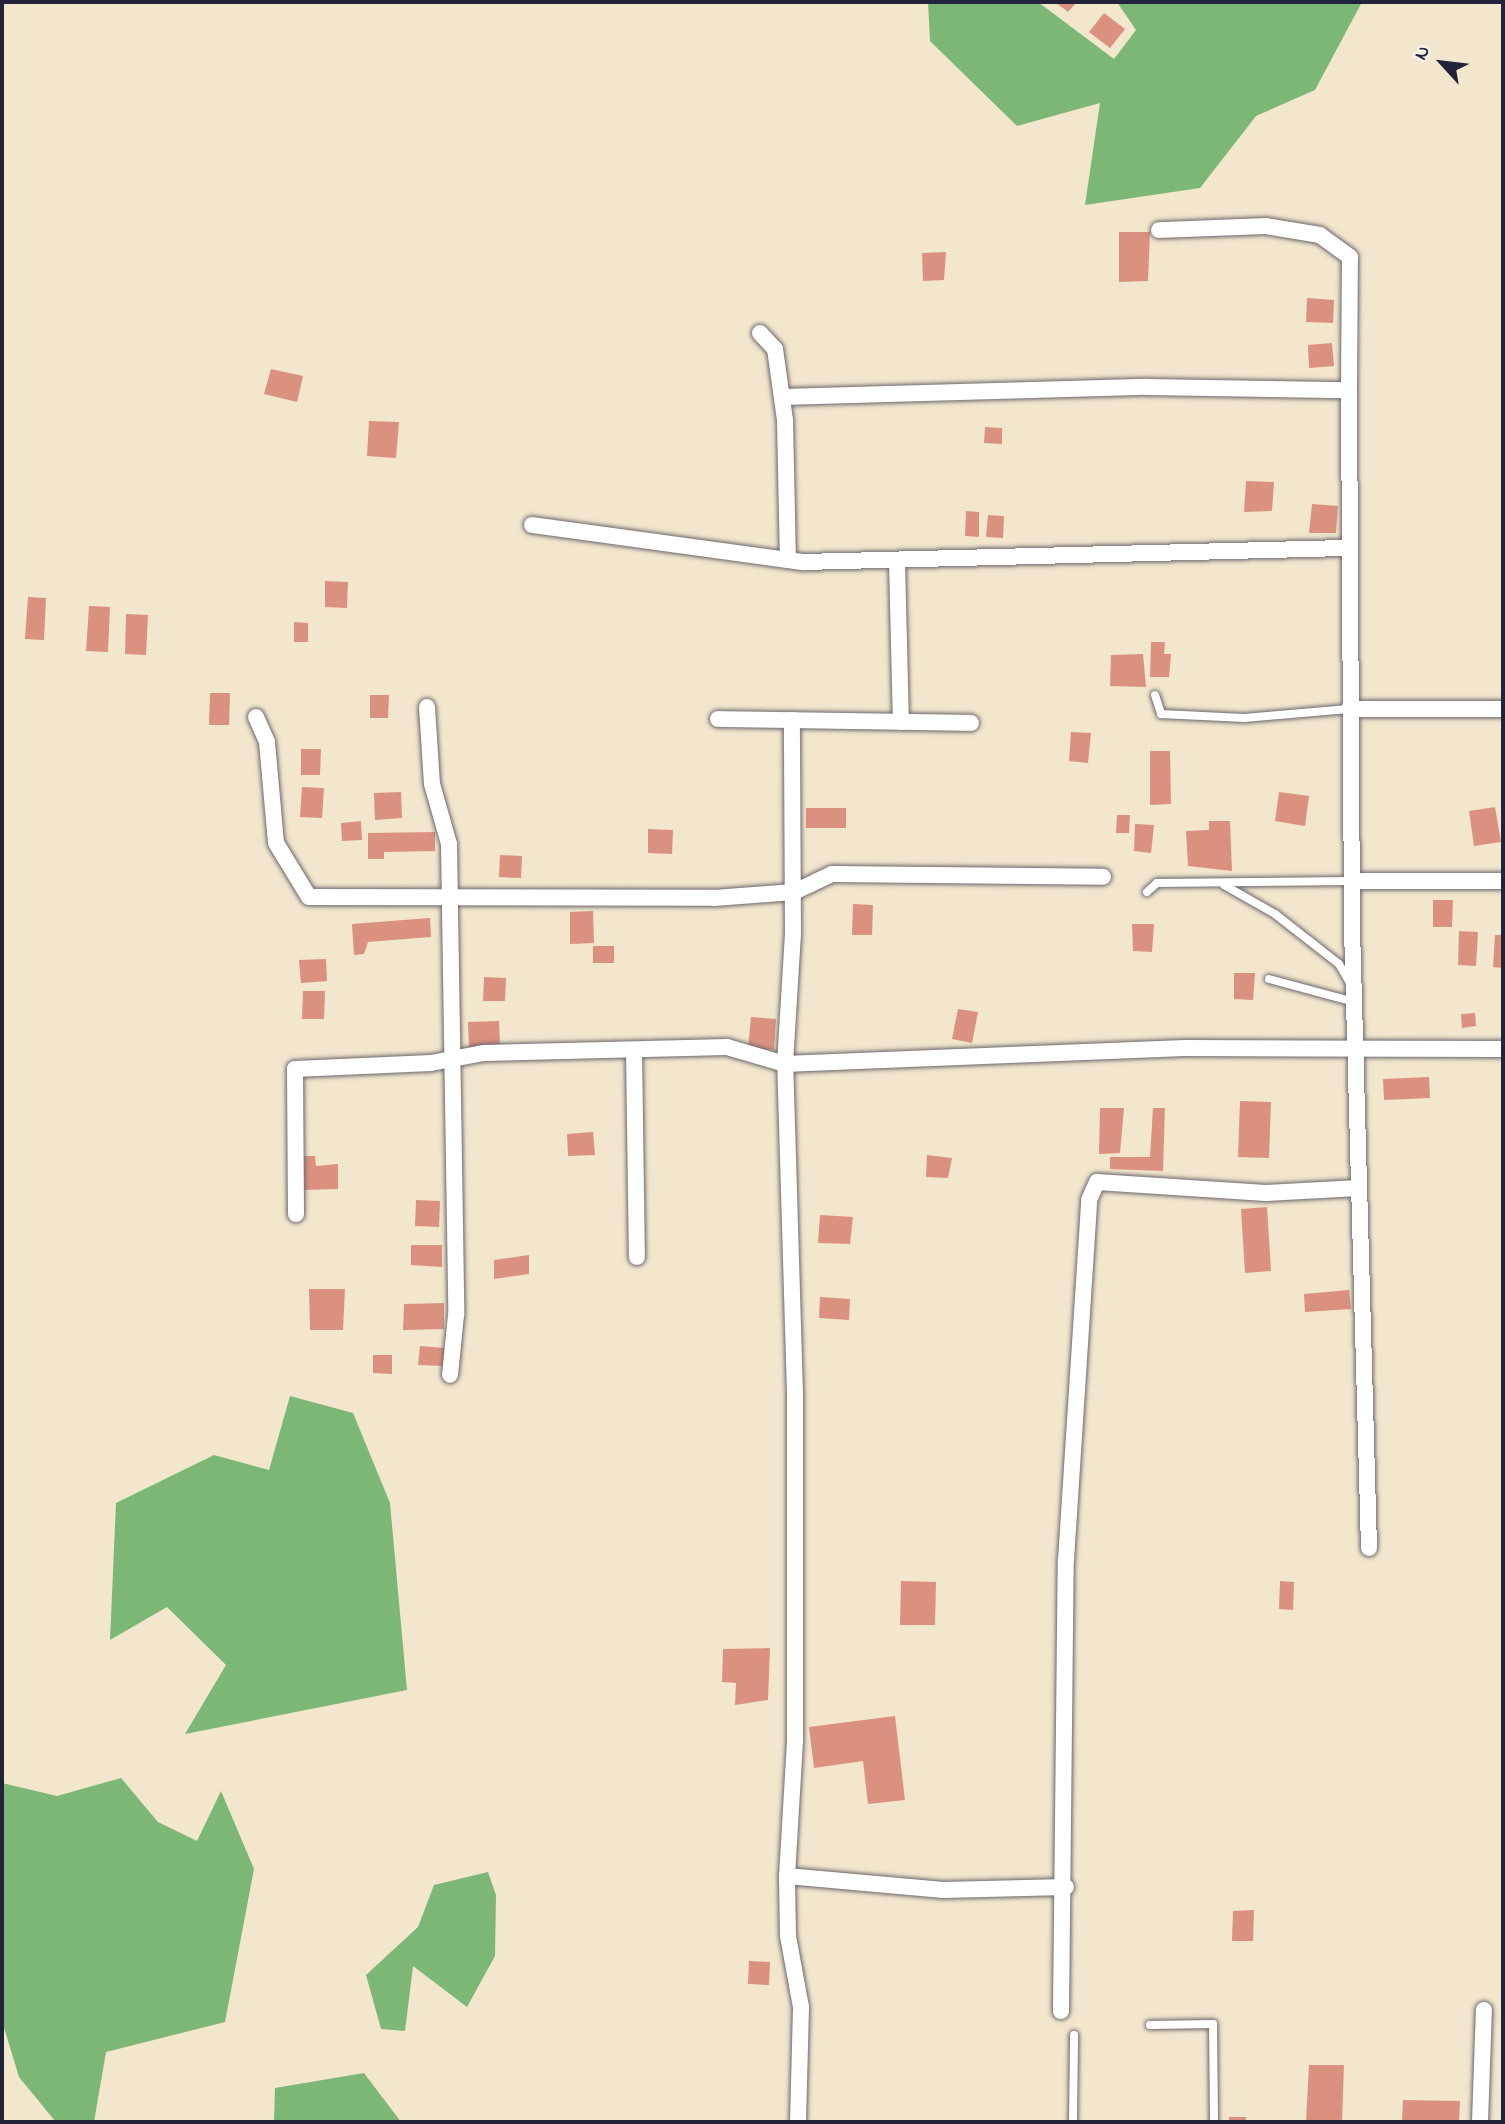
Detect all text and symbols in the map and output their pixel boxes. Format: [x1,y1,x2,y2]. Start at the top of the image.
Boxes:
north arrow [1407,28,1477,98]
text: N [1408,41,1438,65]

